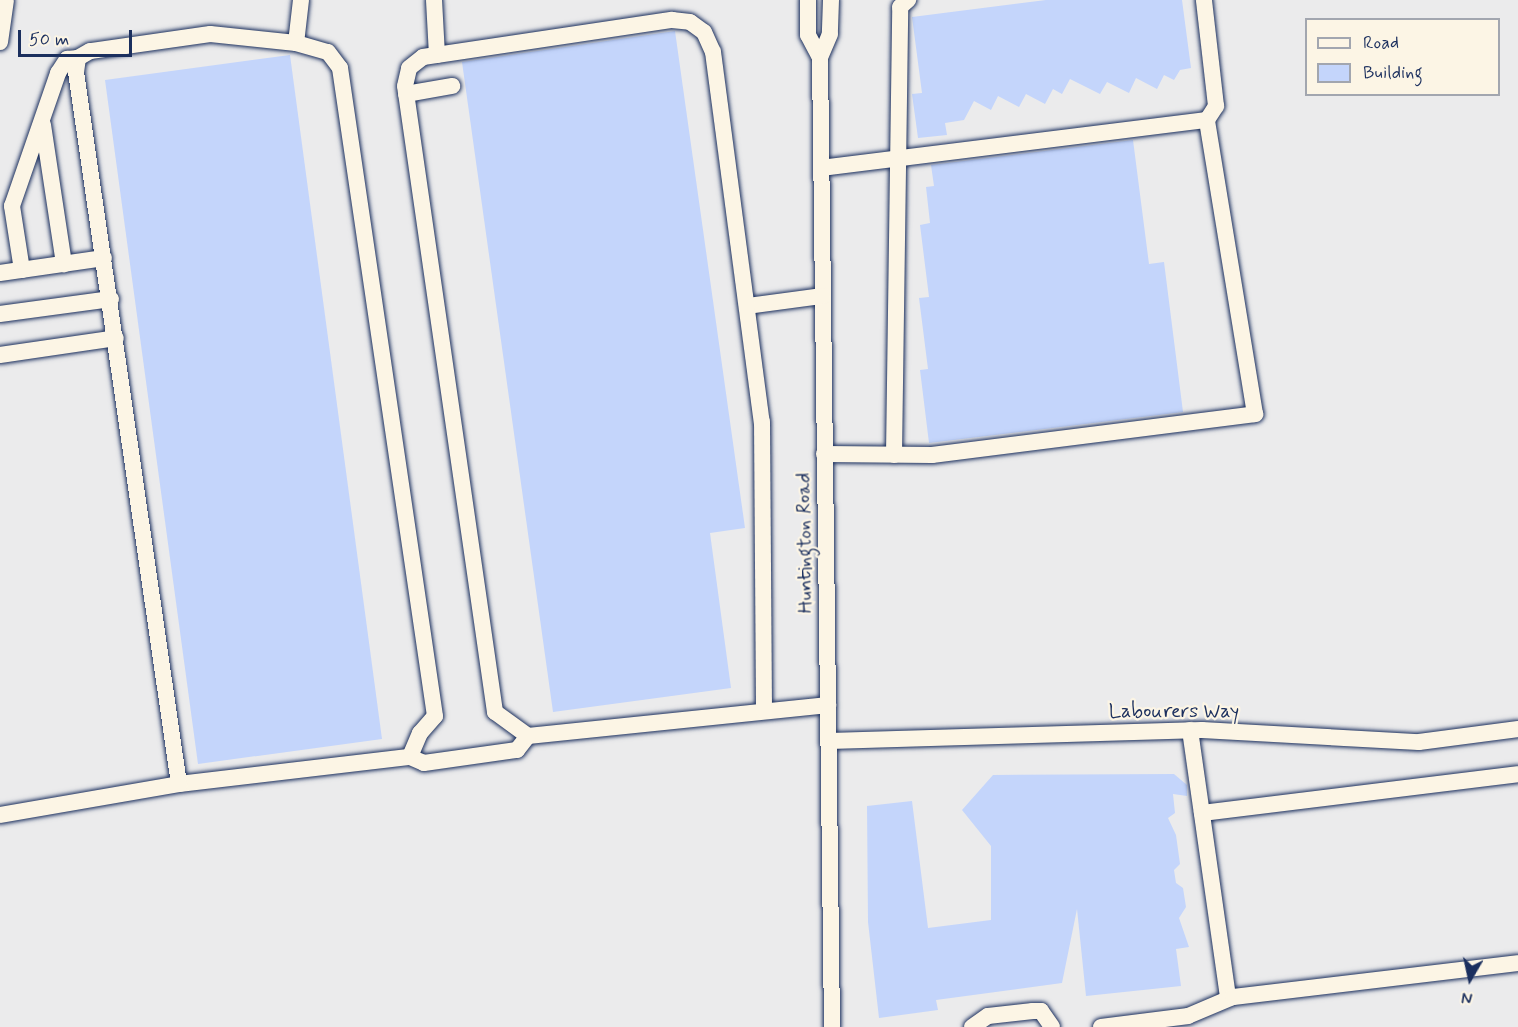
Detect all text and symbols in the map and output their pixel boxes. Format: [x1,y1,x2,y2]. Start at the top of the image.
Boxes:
scale bar [21,18,135,56]
legend [1305,18,1500,96]
text: 50 m [29,28,69,52]
text: Road [1363,31,1399,55]
text: Building [1363,61,1423,85]
street label: Huntington Road [792,473,818,613]
street label: Labourers Way [1107,699,1241,723]
north arrow [1440,949,1500,1009]
text: N [1460,986,1474,1008]

